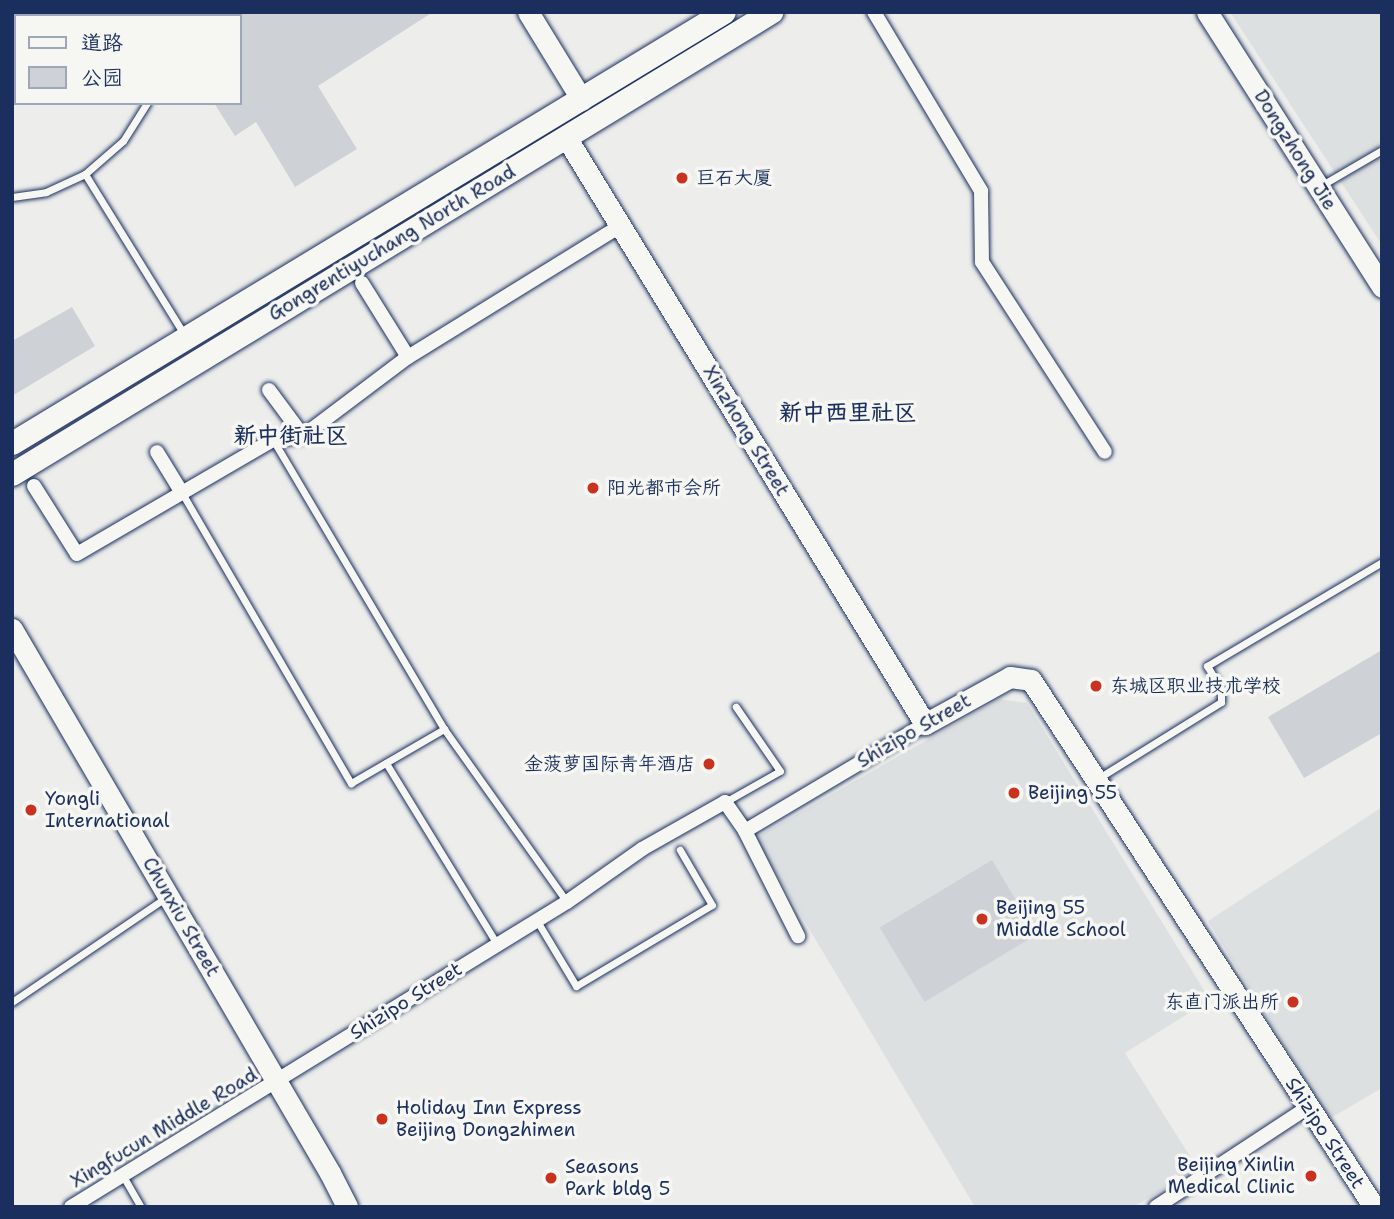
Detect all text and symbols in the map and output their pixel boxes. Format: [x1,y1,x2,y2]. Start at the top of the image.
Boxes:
legend [14,14,242,105]
text: 道路 [81,29,123,57]
text: 公园 [81,64,123,92]
street label: Dongzhong Jie [1249,86,1341,214]
street label: Gongrentiyuchang North Road [265,160,519,326]
place label: 巨石大厦 [696,167,772,189]
marker: 巨石大厦 [674,170,690,186]
street label: Xinzhong Street [698,362,794,500]
district label: 新中西里社区 [779,398,917,426]
district label: 新中街社区 [234,421,348,449]
place label: 阳光都市会所 [607,477,721,499]
marker: 阳光都市会所 [585,480,601,496]
place label: 东城区职业技术学校 [1110,675,1281,697]
marker: 东城区职业技术学校 [1088,678,1104,694]
street label: Shizipo Street [853,689,975,773]
place label: 金菠萝国际青年酒店 [524,753,695,775]
marker: 金菠萝国际青年酒店 [701,756,717,772]
place label: Beijing 55 [1028,782,1117,804]
marker: Beijing 55 [1006,785,1022,801]
place label: Yongli International [45,788,170,832]
marker: Yongli International [23,802,39,818]
street label: Chunxiu Street [138,853,224,981]
place label: Beijing 55 Middle School [996,897,1126,941]
marker: Beijing 55 Middle School [974,911,990,927]
street label: Shizipo Street [346,957,466,1045]
place label: 东直门派出所 [1165,991,1279,1013]
marker: 东直门派出所 [1285,994,1301,1010]
street label: Xingfucun Middle Road [67,1063,261,1193]
street label: Shizipo Street [1281,1073,1369,1193]
place label: Holiday Inn Express Beijing Dongzhimen [396,1097,582,1141]
marker: Holiday Inn Express Beijing Dongzhimen [374,1111,390,1127]
place label: Beijing Xinlin Medical Clinic [1168,1154,1295,1198]
place label: Seasons Park bldg 5 [565,1156,670,1200]
marker: Beijing Xinlin Medical Clinic [1301,1166,1321,1186]
marker: Seasons Park bldg 5 [543,1170,559,1186]

